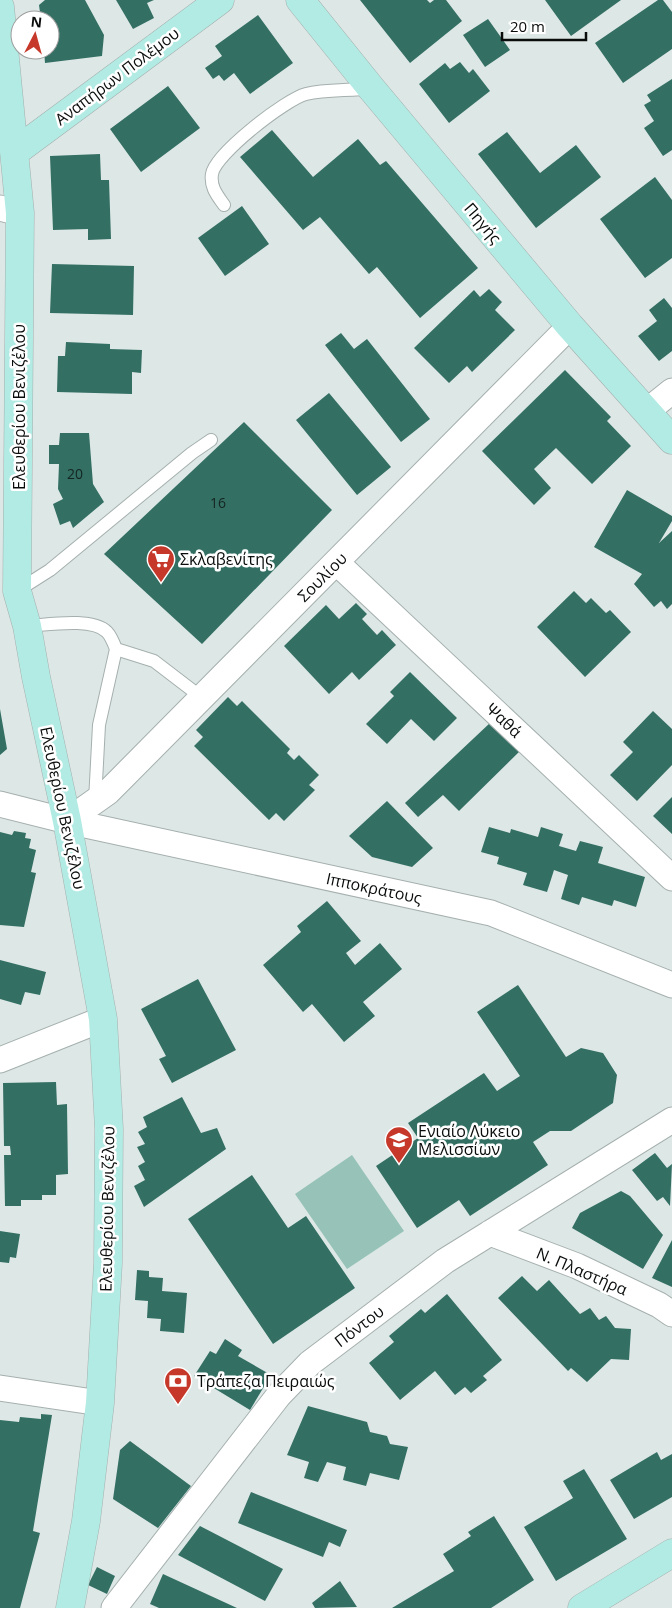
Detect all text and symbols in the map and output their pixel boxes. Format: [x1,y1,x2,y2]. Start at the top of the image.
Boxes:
north arrow [10,10,60,60]
scale bar [502,10,586,42]
text: N [30,12,43,32]
text: 20 m [510,16,545,36]
street label: Αναπήρων Πολέμου [50,22,184,130]
street label: Πηγής [459,198,507,248]
street label: Ελευθερίου Βενιζέλου [8,324,30,490]
house number: 20 [67,464,83,483]
house number: 16 [210,493,226,512]
supermarket icon: Σκλαβενίτης [146,544,176,583]
street label: Σουλίου [292,547,352,607]
place label: Σκλαβενίτης [180,548,273,570]
street label: Ψαθά [481,698,527,742]
street label: Ελευθερίου Βενιζέλου [35,725,91,891]
street label: Ιπποκράτους [324,867,424,909]
place label: Ενιαίο Λύκειο Μελισσίων [418,1120,520,1160]
school or university icon: Ενιαίο Λύκειο Μελισσίων [384,1125,414,1164]
street label: Ελευθερίου Βενιζέλου [95,1126,119,1292]
street label: Ν. Πλαστήρα [533,1242,631,1300]
street label: Πόντου [330,1300,388,1352]
bank icon: Τράπεζα Πειραιώς [163,1366,193,1405]
place label: Τράπεζα Πειραιώς [197,1370,335,1392]

